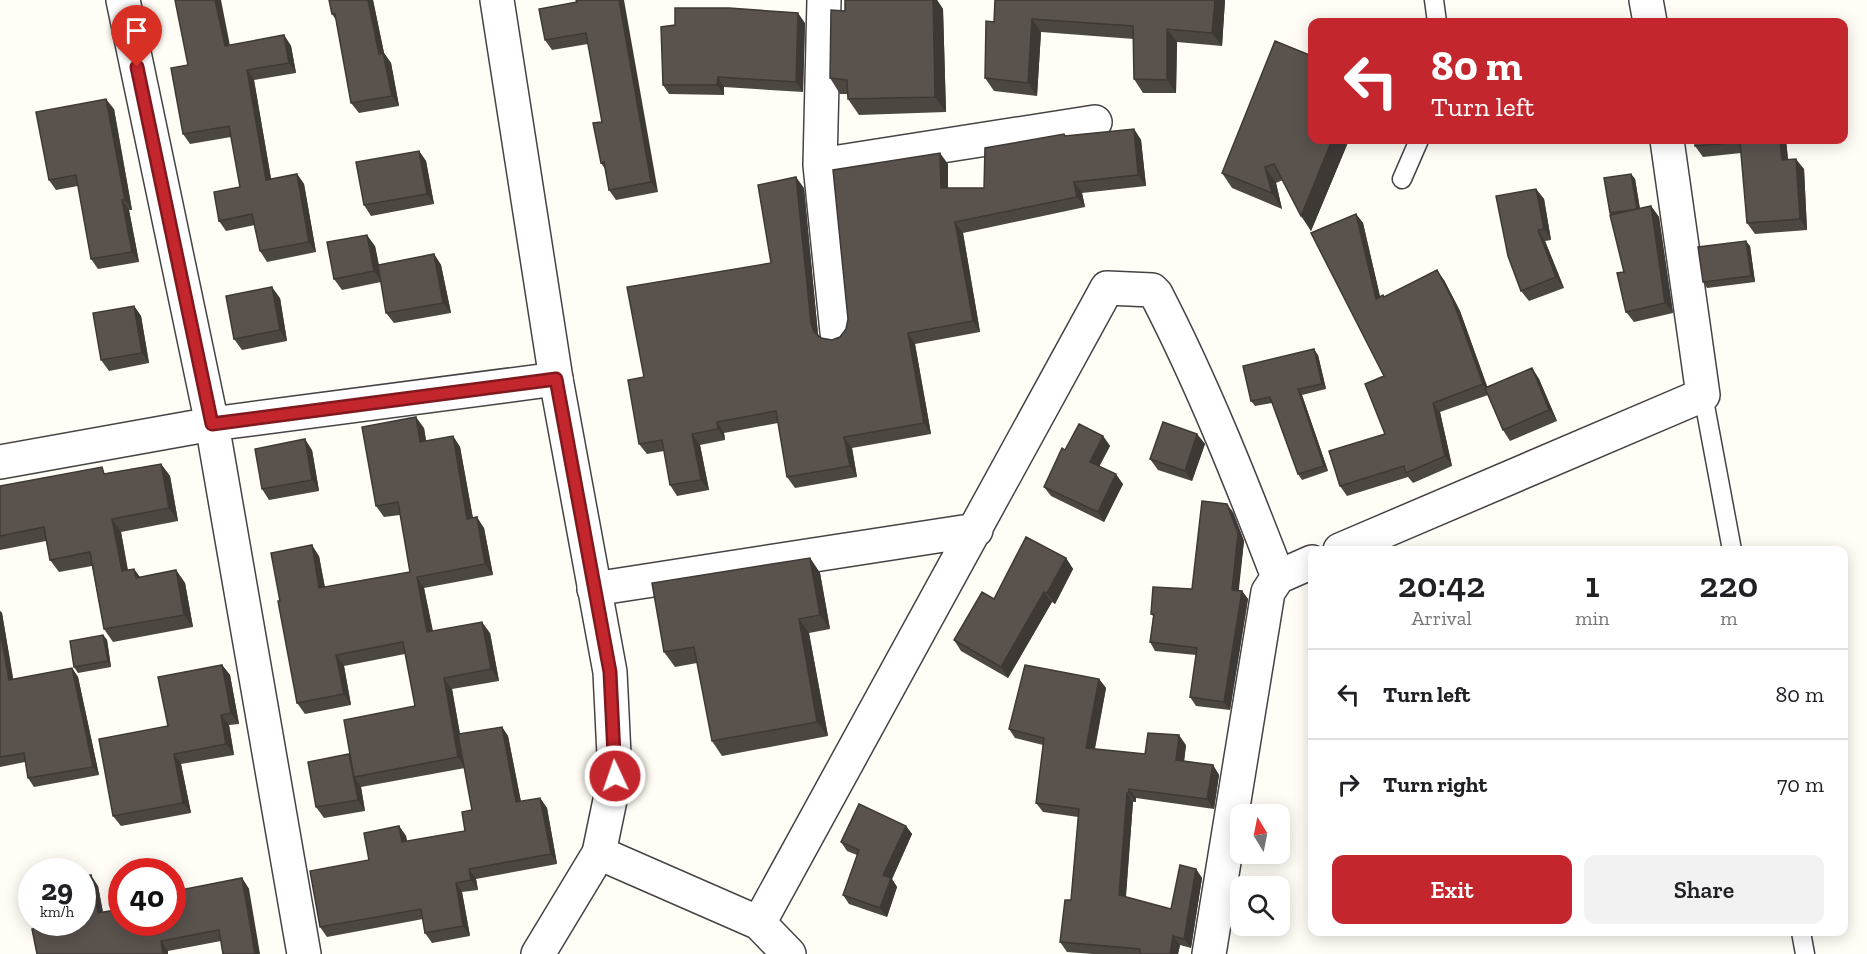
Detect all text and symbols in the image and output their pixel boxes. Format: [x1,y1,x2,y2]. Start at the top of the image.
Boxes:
pin [111,5,162,67]
icon: arrive [120,14,153,47]
text: 80 m [1431,40,1522,91]
icon: left [1332,42,1410,120]
text: Turn left [1431,91,1534,123]
text: 20:42 [1398,563,1485,606]
text: 1 [1585,563,1600,606]
text: 220 [1699,563,1758,606]
text: Arrival [1411,606,1472,630]
text: min [1575,606,1610,630]
text: m [1720,606,1737,630]
icon: left [1332,678,1365,711]
text: Turn left [1383,681,1470,708]
text: 80 m [1776,681,1824,708]
position arrow [583,744,647,808]
icon: right [1332,768,1365,801]
text: Turn right [1383,771,1487,798]
text: 70 m [1777,771,1824,798]
north arrow [1230,804,1290,864]
map controls [1230,804,1290,936]
button: Exit [1332,855,1572,924]
button: Share [1584,855,1824,924]
speed limit sign: 40 [108,858,186,936]
text: 29 [41,872,73,908]
button: search [1230,876,1290,936]
text: km/h [40,903,74,921]

